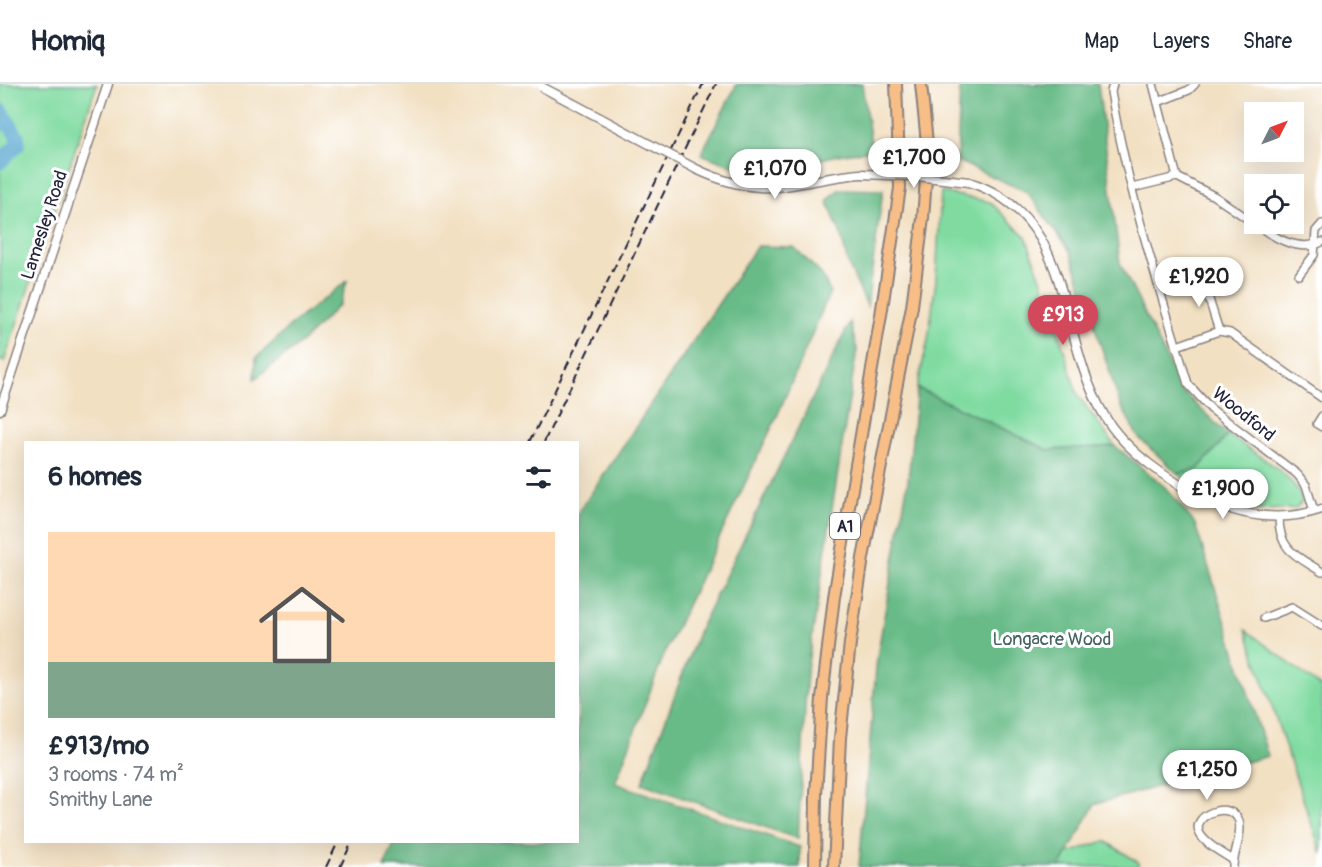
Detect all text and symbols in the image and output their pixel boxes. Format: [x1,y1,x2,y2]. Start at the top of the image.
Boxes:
text: Homiq [30,24,105,59]
text: Map [1084,28,1119,55]
text: Layers [1152,28,1210,55]
text: Share [1243,28,1292,55]
north arrow [1244,102,1304,162]
map controls [1244,102,1304,234]
pin: £1,700 [865,138,963,189]
text: £1,700 [882,145,946,170]
pin: £1,070 [726,149,824,200]
text: £1,070 [743,156,807,181]
street label: Lamesley Road [16,168,73,283]
button: locate [1244,174,1304,234]
pin: £1,920 [1150,257,1248,308]
text: £1,920 [1169,264,1229,289]
pin: £913 [1027,295,1099,346]
text: £913 [1042,302,1084,327]
street label: Woodford [1208,382,1280,447]
text: 6 homes [48,461,142,493]
icon: filters [522,461,555,494]
pin: £1,900 [1174,469,1272,520]
text: £1,900 [1191,476,1255,501]
road number: A1 [830,513,860,539]
icon: home [248,571,356,679]
park label: Longacre Wood [993,628,1111,651]
text: £913/mo [48,730,149,762]
pin: £1,250 [1158,750,1256,801]
text: £1,250 [1176,757,1238,782]
text: 3 rooms · 74 m² [48,762,184,787]
text: Smithy Lane [48,787,152,812]

